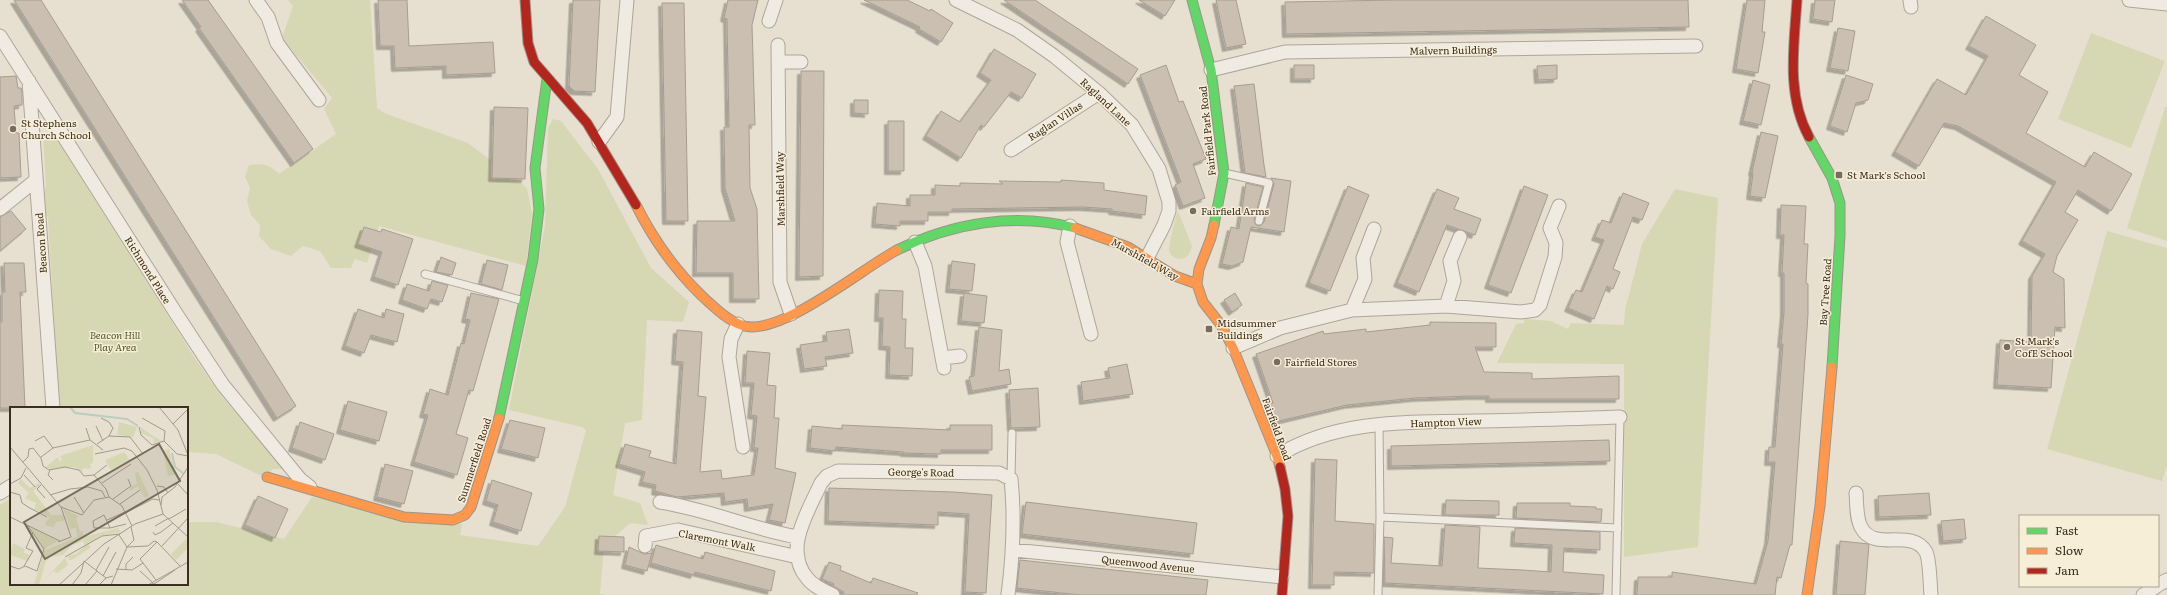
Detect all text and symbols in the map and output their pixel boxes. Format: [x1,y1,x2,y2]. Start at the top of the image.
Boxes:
street label: Malvern Buildings [1409,41,1498,58]
street label: Ragland Lane [1078,74,1135,129]
street label: Fairfield Park Road [1194,85,1219,177]
street label: Raglan Villas [1025,97,1085,144]
place label: St Stephens Church School [21,115,92,142]
marker: St Stephens Church School [8,124,18,134]
street label: Marshfield Way [771,151,788,227]
place label: St Mark's School [1847,167,1926,182]
marker: St Mark's School [1834,170,1844,180]
place label: Fairfield Arms [1201,203,1270,218]
marker: Fairfield Arms [1188,206,1198,216]
street label: Beacon Road [31,212,50,274]
street label: Richmond Place [122,233,175,306]
street label: Marshfield Way [1109,234,1182,283]
street label: Bay Tree Road [1815,258,1834,326]
place label: Midsummer Buildings [1217,315,1277,342]
marker: Midsummer Buildings [1204,324,1214,334]
park label: Beacon Hill Play Area [90,327,140,354]
place label: St Mark's CofE School [2015,333,2073,360]
marker: St Mark's CofE School [2002,342,2012,352]
place label: Fairfield Stores [1285,354,1357,369]
marker: Fairfield Stores [1272,357,1282,367]
street label: Fairfield Road [1259,395,1296,463]
inset map [10,407,188,585]
street label: Hampton View [1410,413,1483,430]
street label: Summerfield Road [453,416,494,504]
street label: George's Road [888,463,954,480]
legend [2019,515,2159,587]
text: Fast [2055,521,2079,539]
street label: Claremont Walk [677,525,758,555]
text: Slow [2055,541,2084,559]
street label: Queenwood Avenue [1101,551,1196,576]
text: Jam [2055,561,2080,579]

